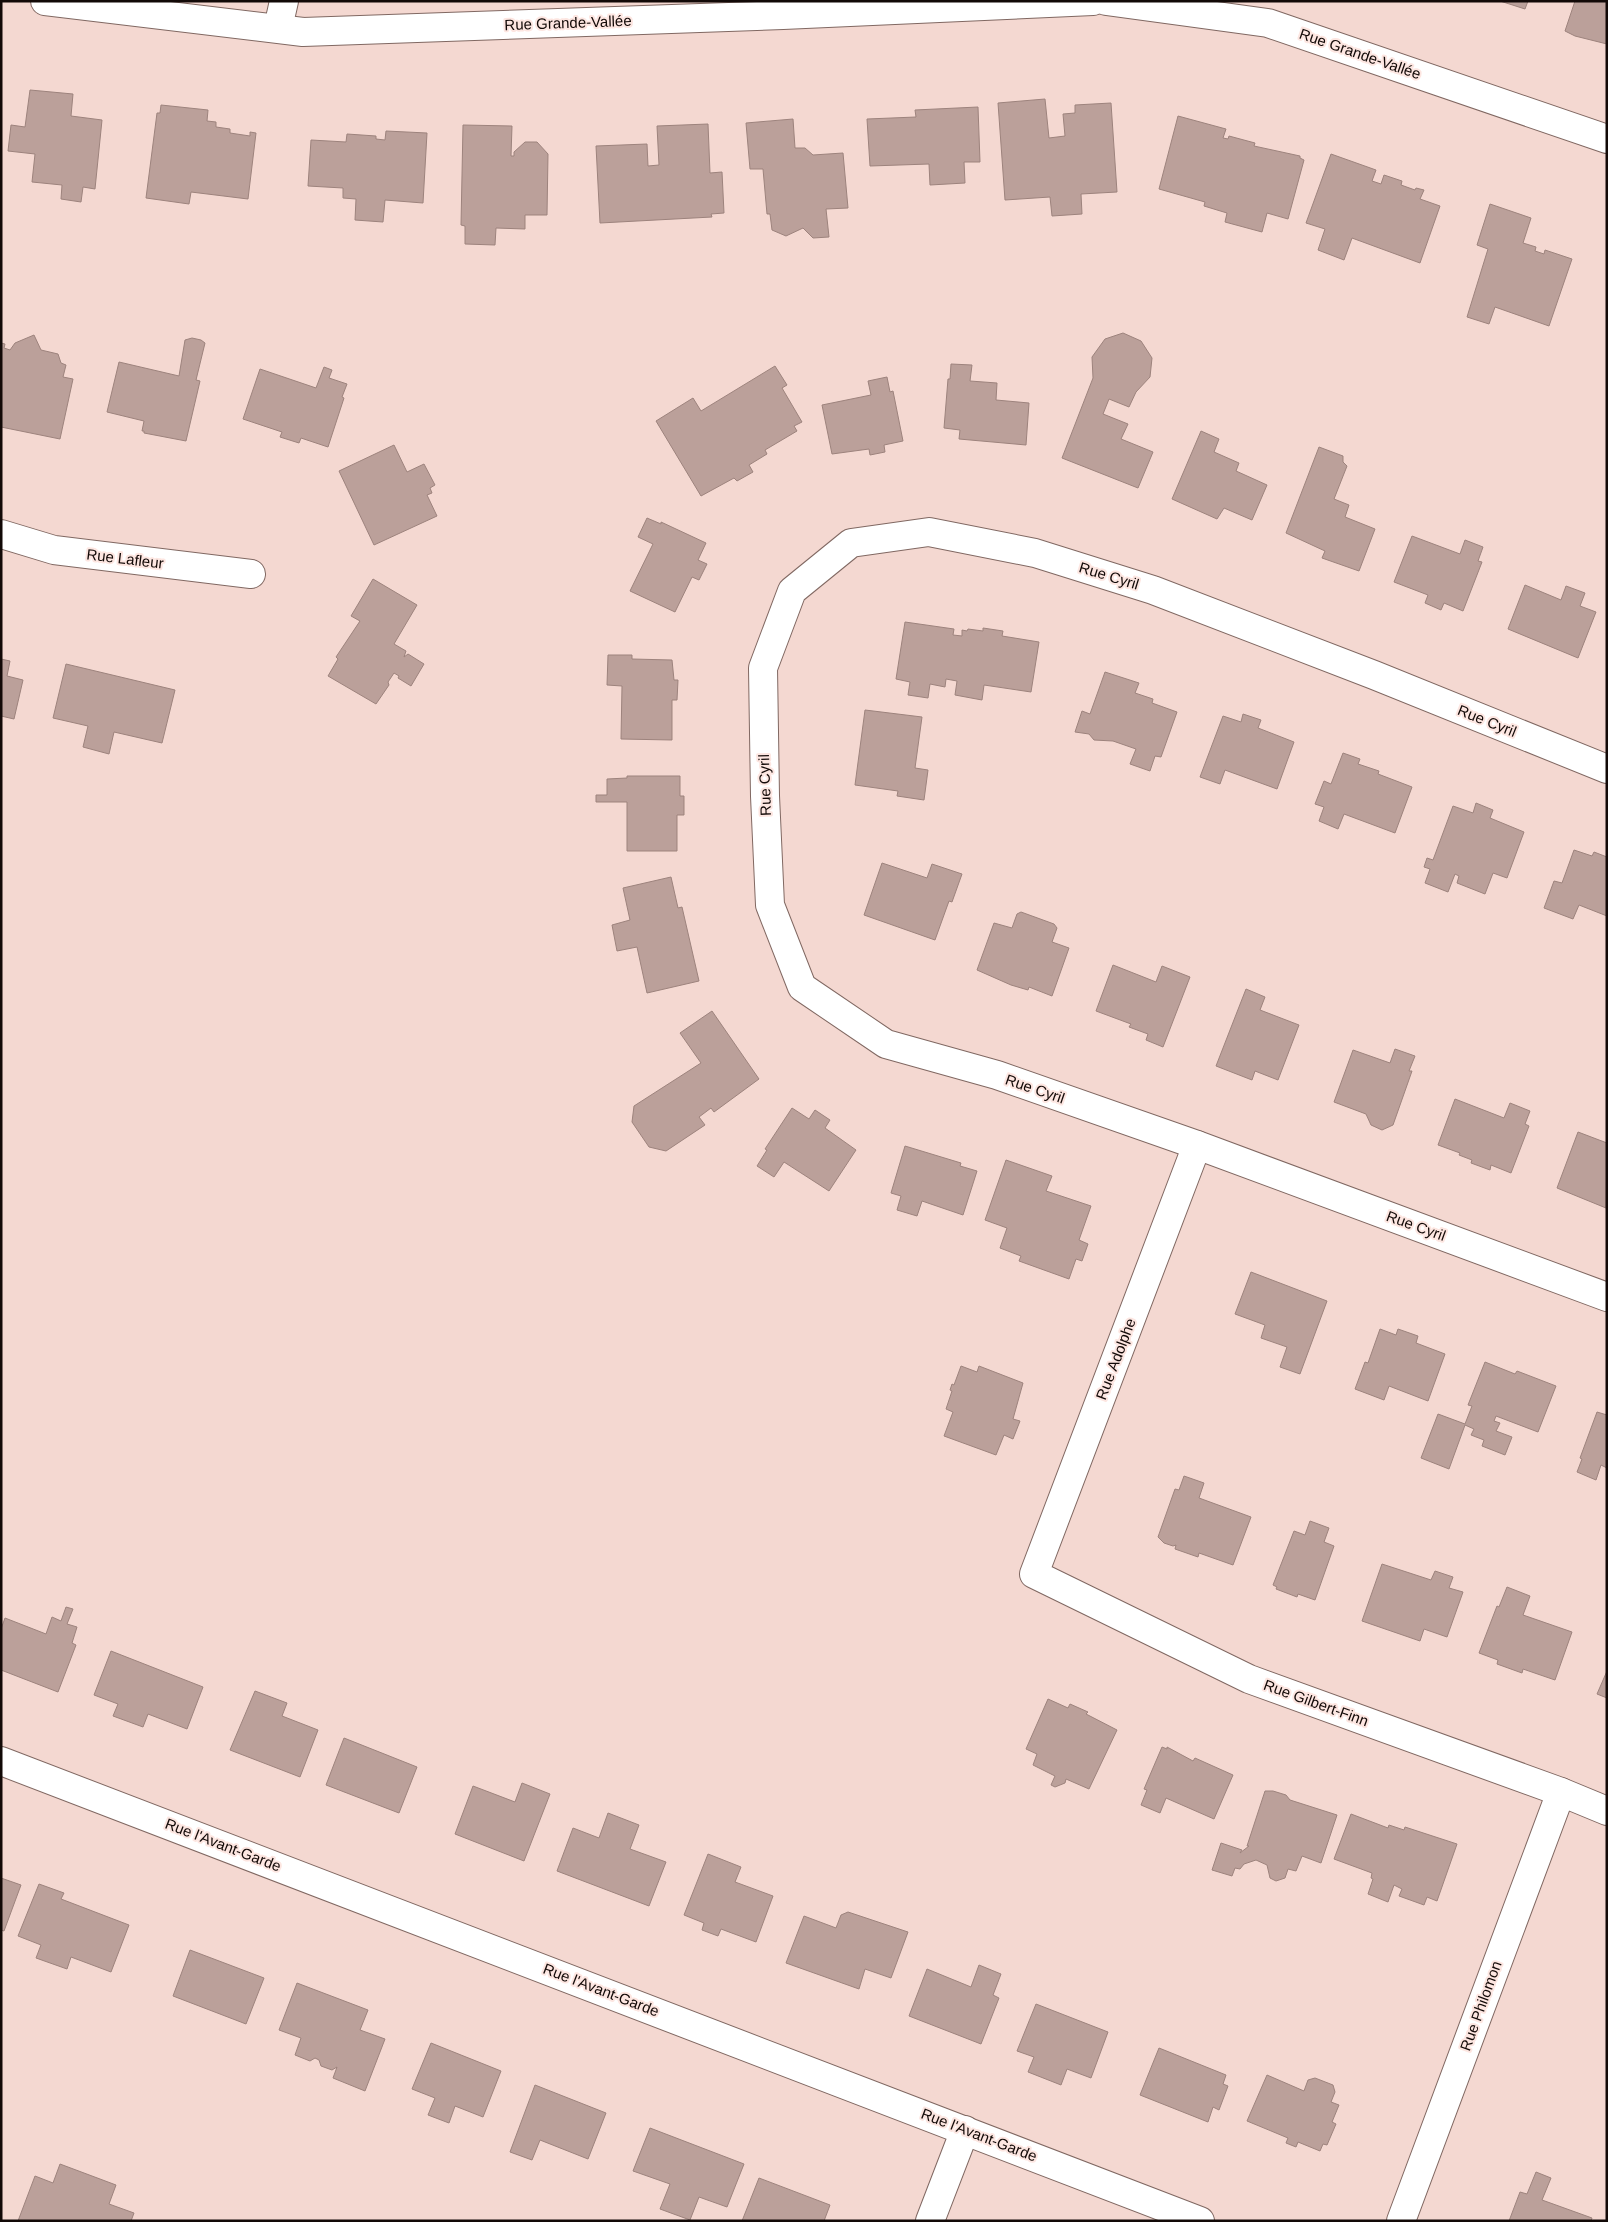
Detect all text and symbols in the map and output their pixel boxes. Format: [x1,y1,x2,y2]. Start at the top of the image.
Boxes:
street label: Rue Grande-Vallée [504,12,632,33]
street label: Rue Grande-Vallée [1297,25,1423,82]
street label: Rue Lafleur [86,545,165,572]
street label: Rue Cyril [1077,558,1141,593]
street label: Rue Cyril [1455,701,1519,740]
street label: Rue Cyril [755,754,774,816]
street label: Rue Cyril [1003,1070,1067,1107]
street label: Rue Cyril [1384,1207,1448,1244]
street label: Rue Adolphe [1092,1316,1139,1402]
street label: Rue Gilbert-Finn [1262,1676,1371,1729]
street label: Rue l'Avant-Garde [163,1815,283,1874]
street label: Rue Philomon [1456,1959,1505,2053]
street label: Rue l'Avant-Garde [541,1960,661,2019]
street label: Rue l'Avant-Garde [919,2105,1039,2164]

